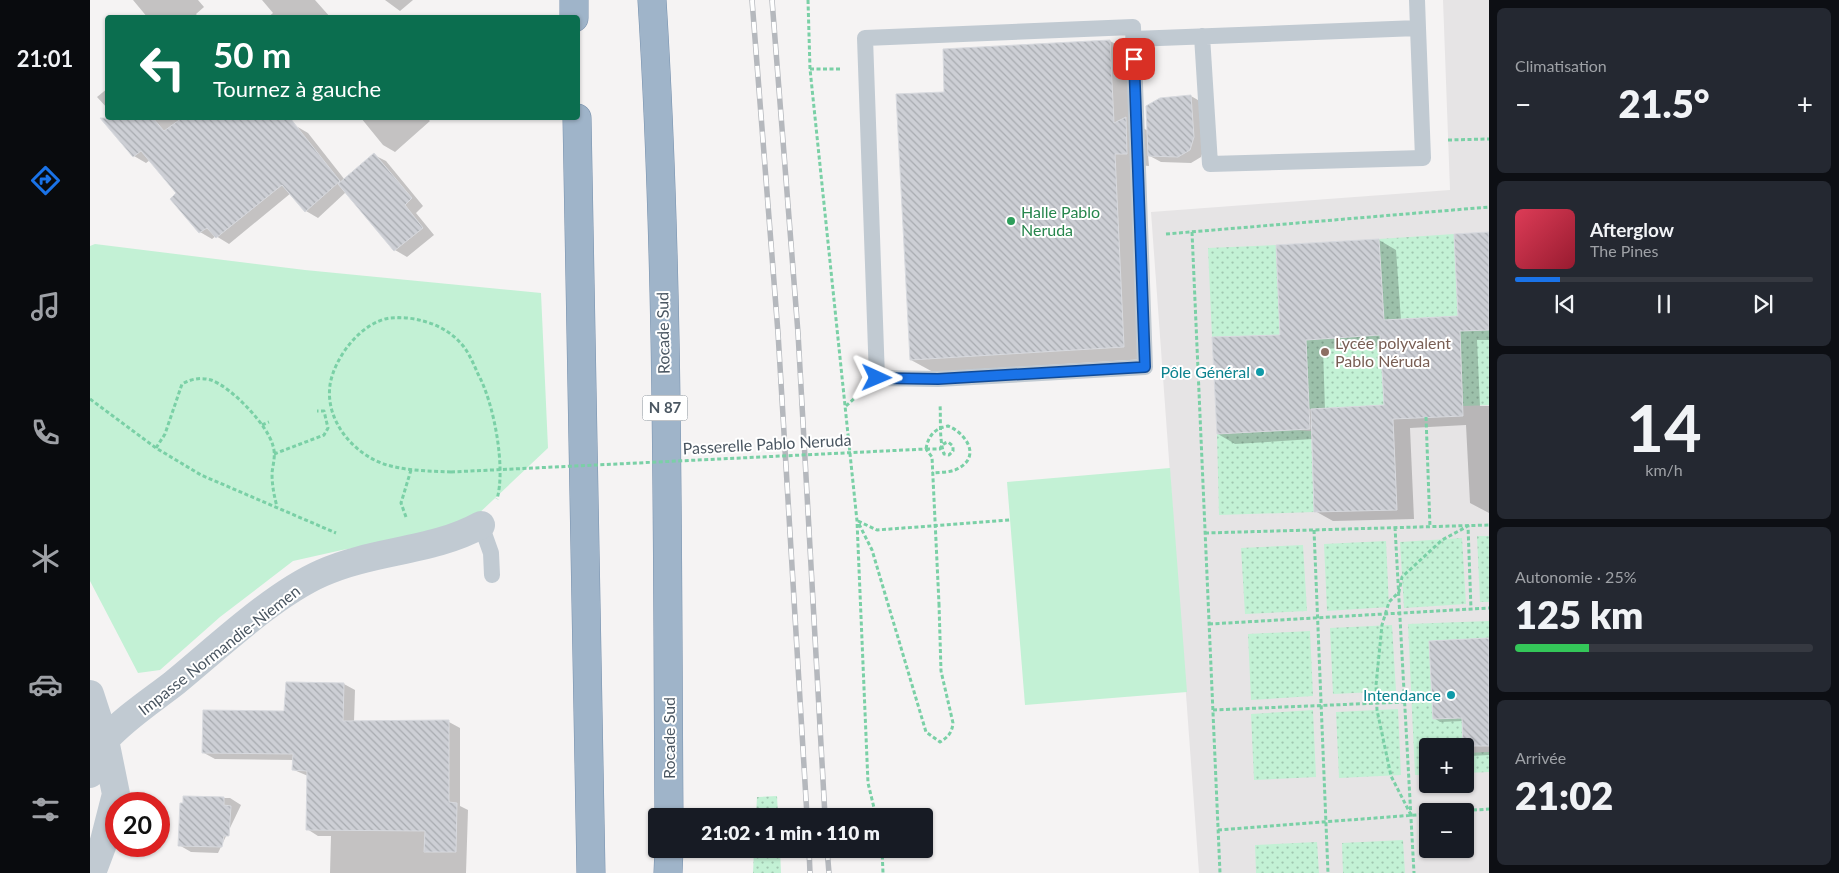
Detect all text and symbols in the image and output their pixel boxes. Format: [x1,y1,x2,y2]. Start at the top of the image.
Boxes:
text: 50 m [213,33,291,75]
icon: left [130,35,195,100]
pin [1113,38,1155,80]
text: 21:01 [17,45,73,72]
icon: arrive [1120,45,1148,73]
text: Climatisation [1515,56,1607,75]
text: Tournez à gauche [213,75,381,102]
text: 21.5° [1618,80,1710,126]
text: − [1515,87,1531,121]
text: + [1797,87,1813,121]
icon: directions [28,163,63,198]
place label: Halle Pablo Neruda [1021,202,1100,239]
marker: Halle Pablo Neruda [1005,215,1017,227]
text: Afterglow [1590,218,1674,241]
text: The Pines [1590,241,1659,260]
icon: music [28,289,63,324]
icon: previous [1551,290,1579,318]
icon: pause [1650,290,1678,318]
icon: next [1749,290,1777,318]
street label: Rocade Sud [652,292,673,374]
place label: Lycée polyvalent Pablo Néruda [1335,333,1451,370]
marker: Lycée polyvalent Pablo Néruda [1319,346,1331,358]
position arrow [850,351,902,403]
place label: Pôle Général [1161,362,1250,381]
marker: Pôle Général [1254,366,1266,378]
text: 14 [1626,388,1702,466]
road number: N 87 [642,396,688,420]
icon: phone [28,415,63,450]
street label: Passerelle Pablo Neruda [682,430,852,457]
text: km/h [1645,460,1683,479]
icon: climate [28,541,63,576]
text: Autonomie · 25% [1515,567,1637,586]
street label: Impasse Normandie-Niemen [134,581,303,719]
text: 125 km [1515,591,1643,637]
icon: car [28,667,63,702]
place label: Intendance [1363,685,1441,704]
marker: Intendance [1445,689,1457,701]
street label: Rocade Sud [659,697,678,779]
map controls [1419,738,1474,858]
button: + [1419,738,1474,793]
text: Arrivée [1515,748,1566,767]
text: 21:02 [1515,772,1613,818]
icon: filters [28,792,63,827]
speed limit sign: 20 [105,792,170,857]
button: − [1419,803,1474,858]
text: 21:02 · 1 min · 110 m [701,821,880,844]

